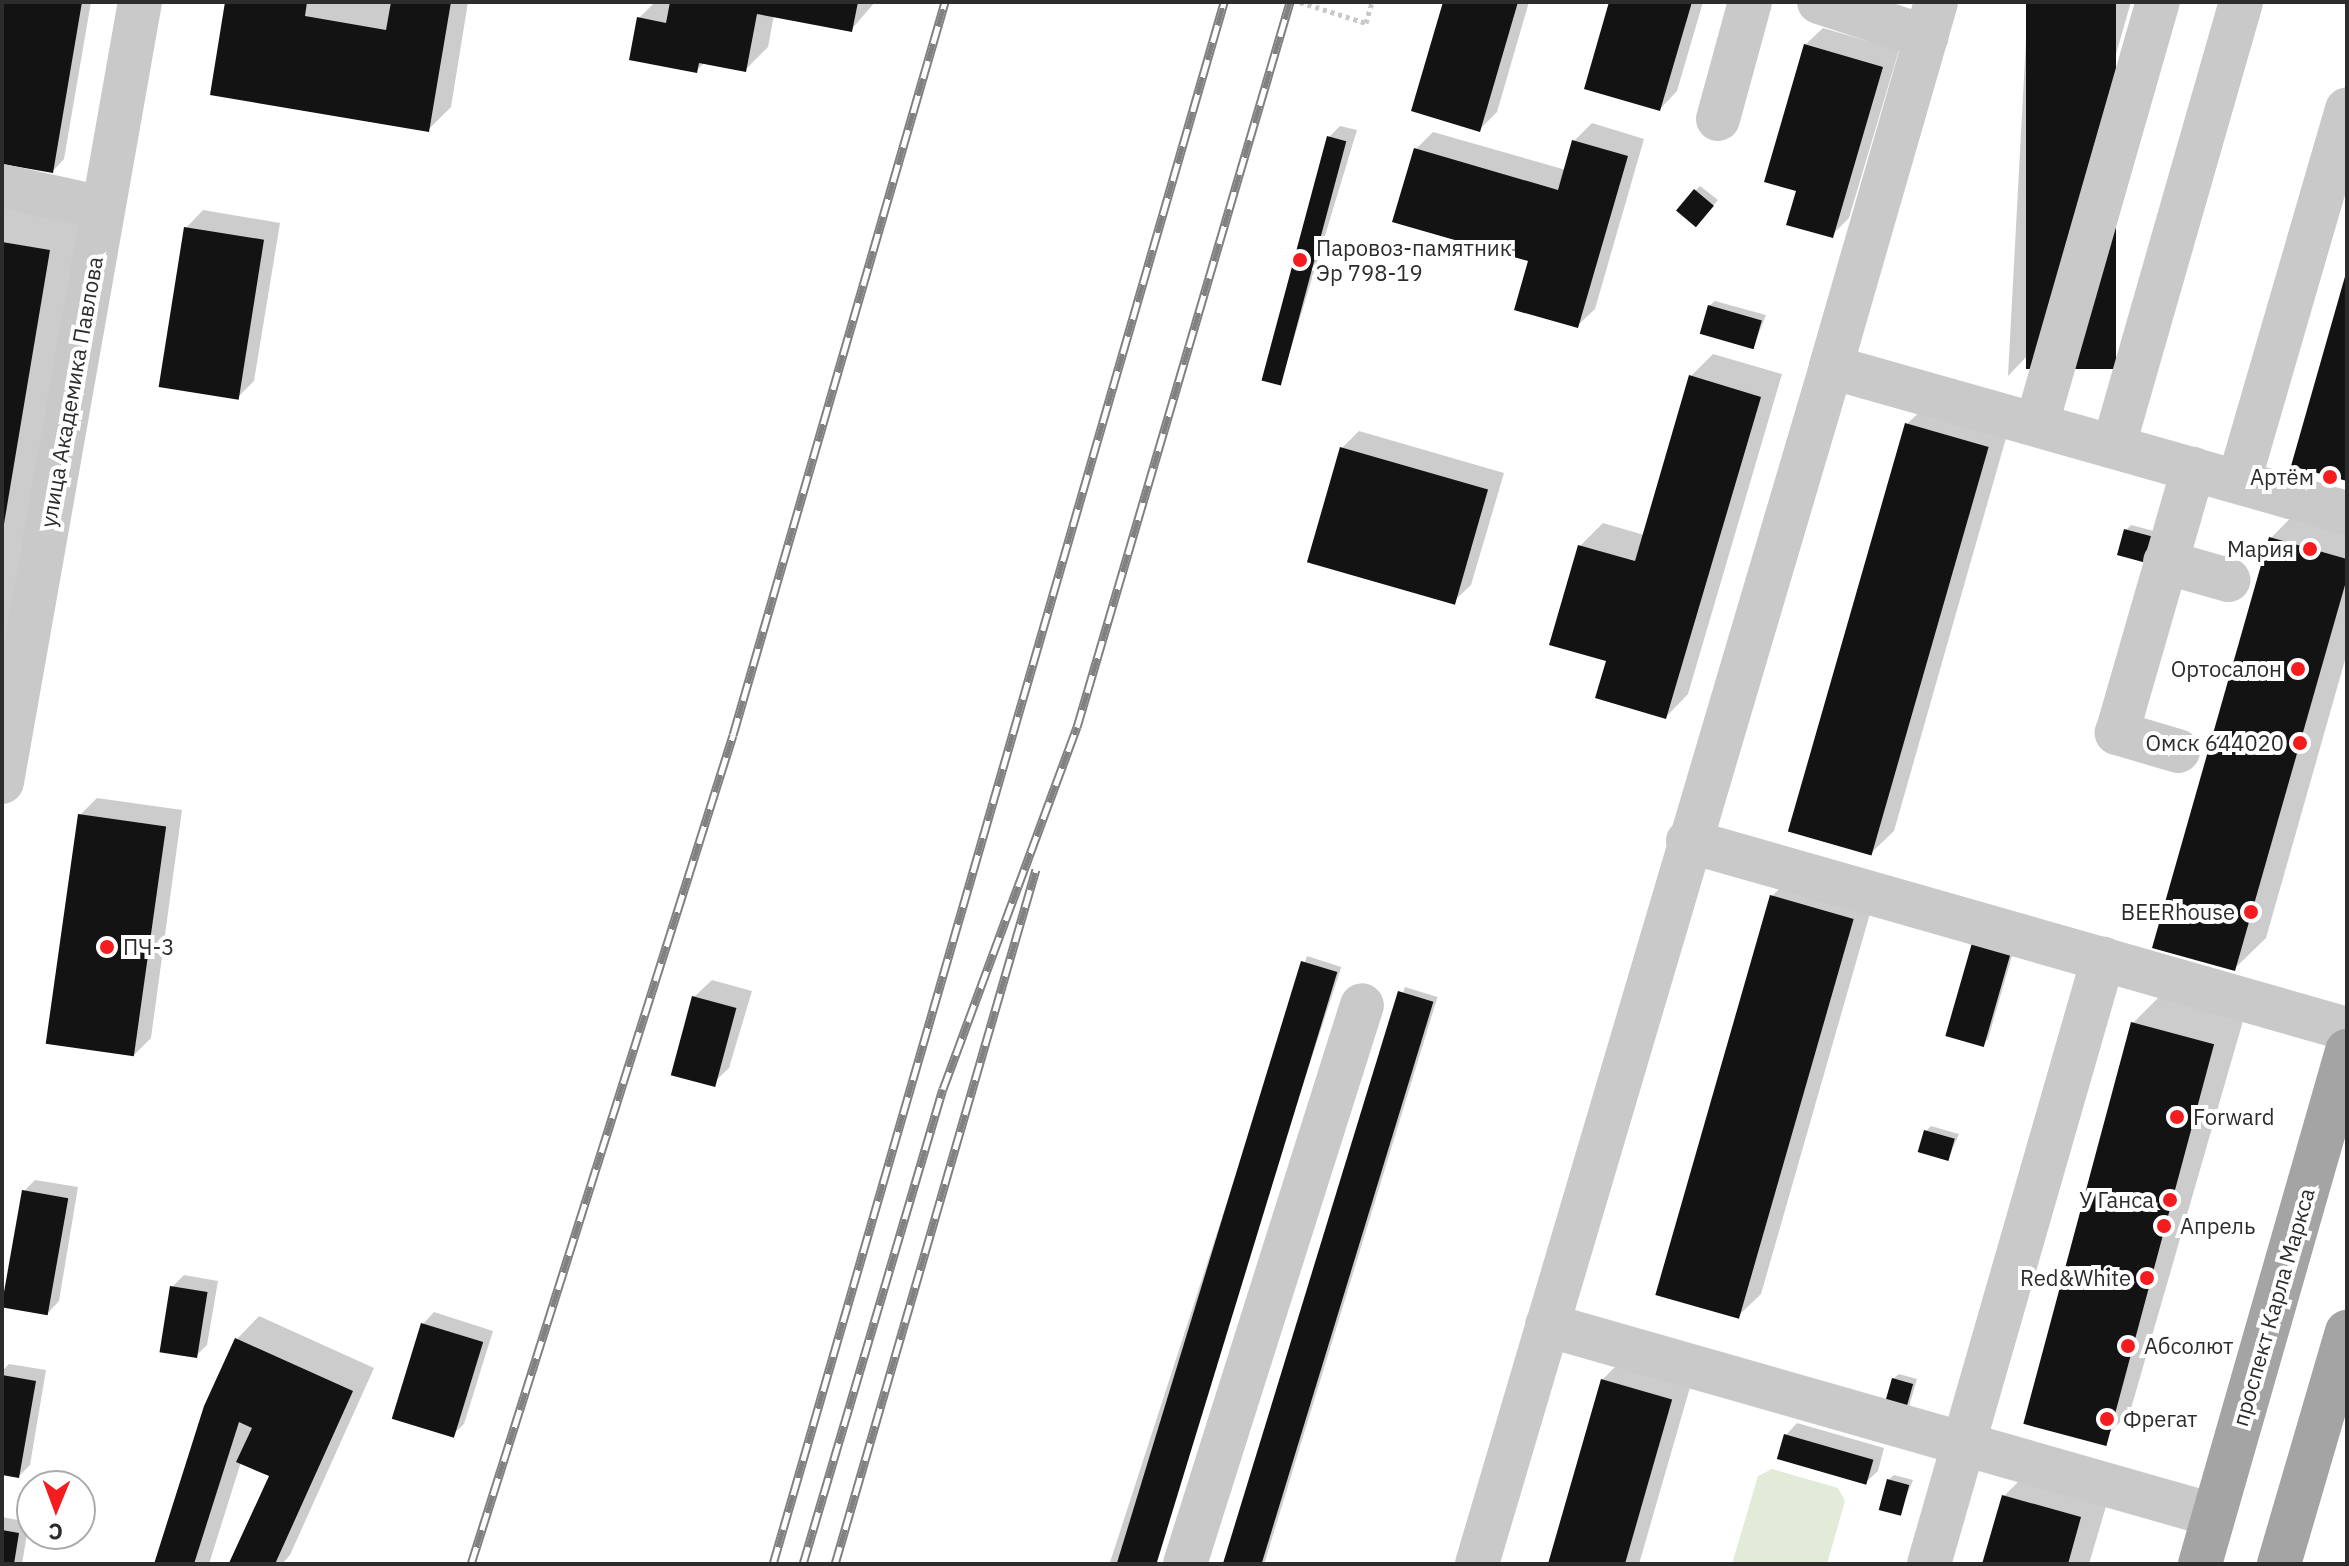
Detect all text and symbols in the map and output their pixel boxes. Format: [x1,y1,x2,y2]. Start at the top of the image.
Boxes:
place label: Паровоз-памятник Эр 798-19 [1316,234,1512,286]
marker: Паровоз-памятник Эр 798-19 [1291,251,1309,269]
street label: улица Академика Павлова [34,255,108,529]
place label: Артём [2250,464,2314,490]
marker: Артём [2321,468,2339,486]
place label: Мария [2227,536,2294,562]
marker: Мария [2301,540,2319,558]
place label: Ортосалон [2171,656,2282,682]
marker: Ортосалон [2289,660,2307,678]
place label: Омск 644020 [2146,730,2284,756]
marker: Омск 644020 [2291,734,2309,752]
place label: BEERhouse [2121,899,2235,925]
marker: BEERhouse [2242,903,2260,921]
place label: ПЧ-3 [123,934,174,960]
marker: ПЧ-3 [98,938,116,956]
place label: Forward [2193,1104,2274,1130]
marker: Forward [2168,1108,2186,1126]
street label: проспект Карла Маркса [2226,1185,2320,1429]
place label: У Ганса [2079,1187,2154,1213]
marker: У Ганса [2161,1191,2179,1209]
place label: Апрель [2180,1213,2255,1239]
marker: Апрель [2155,1217,2173,1235]
place label: Red&White [2020,1265,2131,1291]
marker: Red&White [2138,1269,2156,1287]
place label: Абсолют [2144,1333,2233,1359]
marker: Абсолют [2119,1337,2137,1355]
place label: Фрегат [2123,1406,2197,1432]
marker: Фрегат [2098,1410,2116,1428]
north arrow [16,1470,96,1550]
text: С [48,1518,63,1547]

